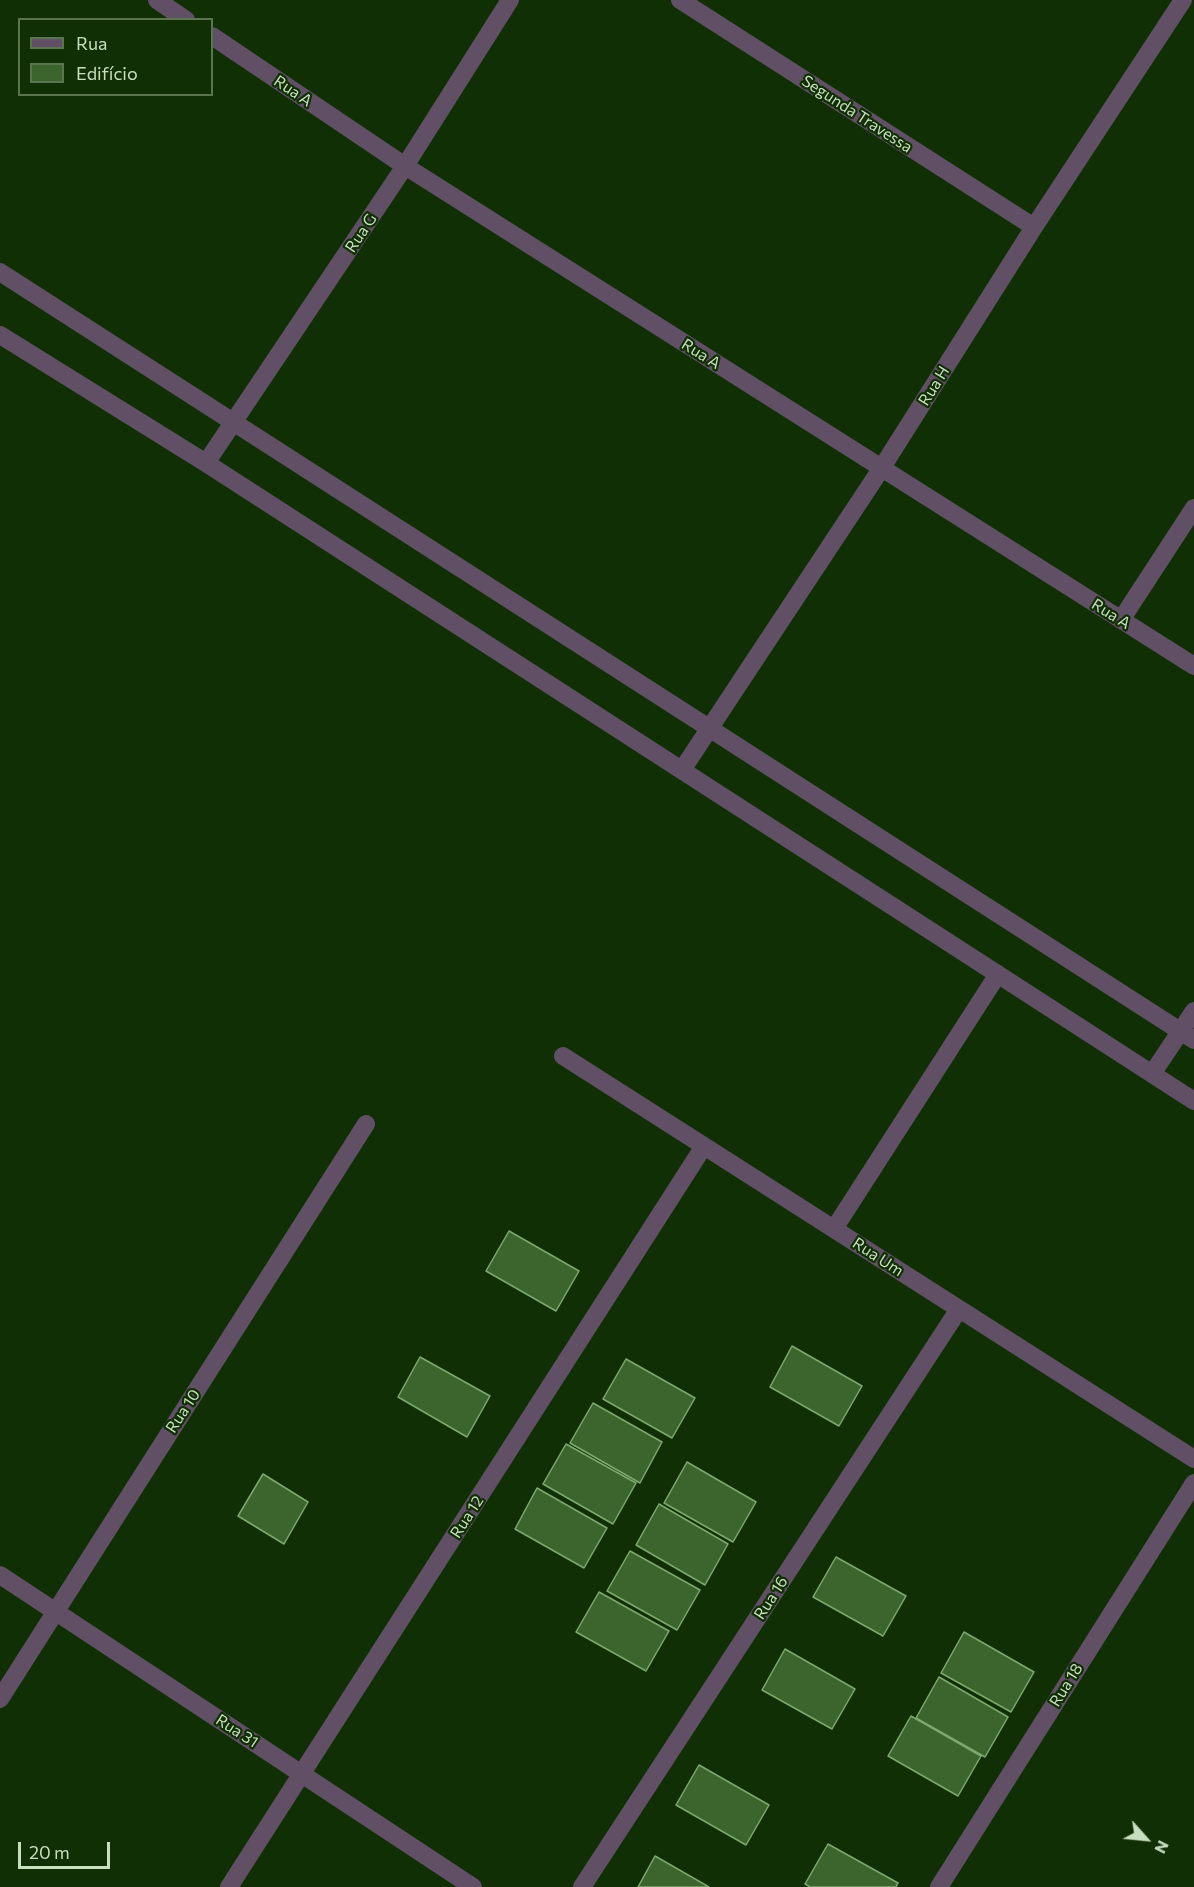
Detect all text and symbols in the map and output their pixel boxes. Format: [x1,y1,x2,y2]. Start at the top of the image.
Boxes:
legend [18,18,213,96]
text: Rua [76,32,107,54]
text: Edifício [76,62,138,84]
street label: Rua A [270,71,316,111]
street label: Segunda Travessa [798,71,916,157]
street label: Rua G [341,210,381,256]
street label: Rua A [678,335,724,373]
street label: Rua H [914,363,954,409]
street label: Rua A [1088,595,1134,633]
street label: Rua Um [849,1234,907,1280]
street label: Rua 10 [162,1386,204,1436]
street label: Rua 12 [446,1492,488,1542]
street label: Rua 16 [750,1573,792,1623]
street label: Rua 18 [1045,1660,1087,1710]
street label: Rua 31 [212,1710,262,1752]
north arrow [1116,1809,1176,1869]
scale bar [21,1830,112,1868]
text: N [1151,1838,1174,1857]
text: 20 m [29,1841,70,1863]

